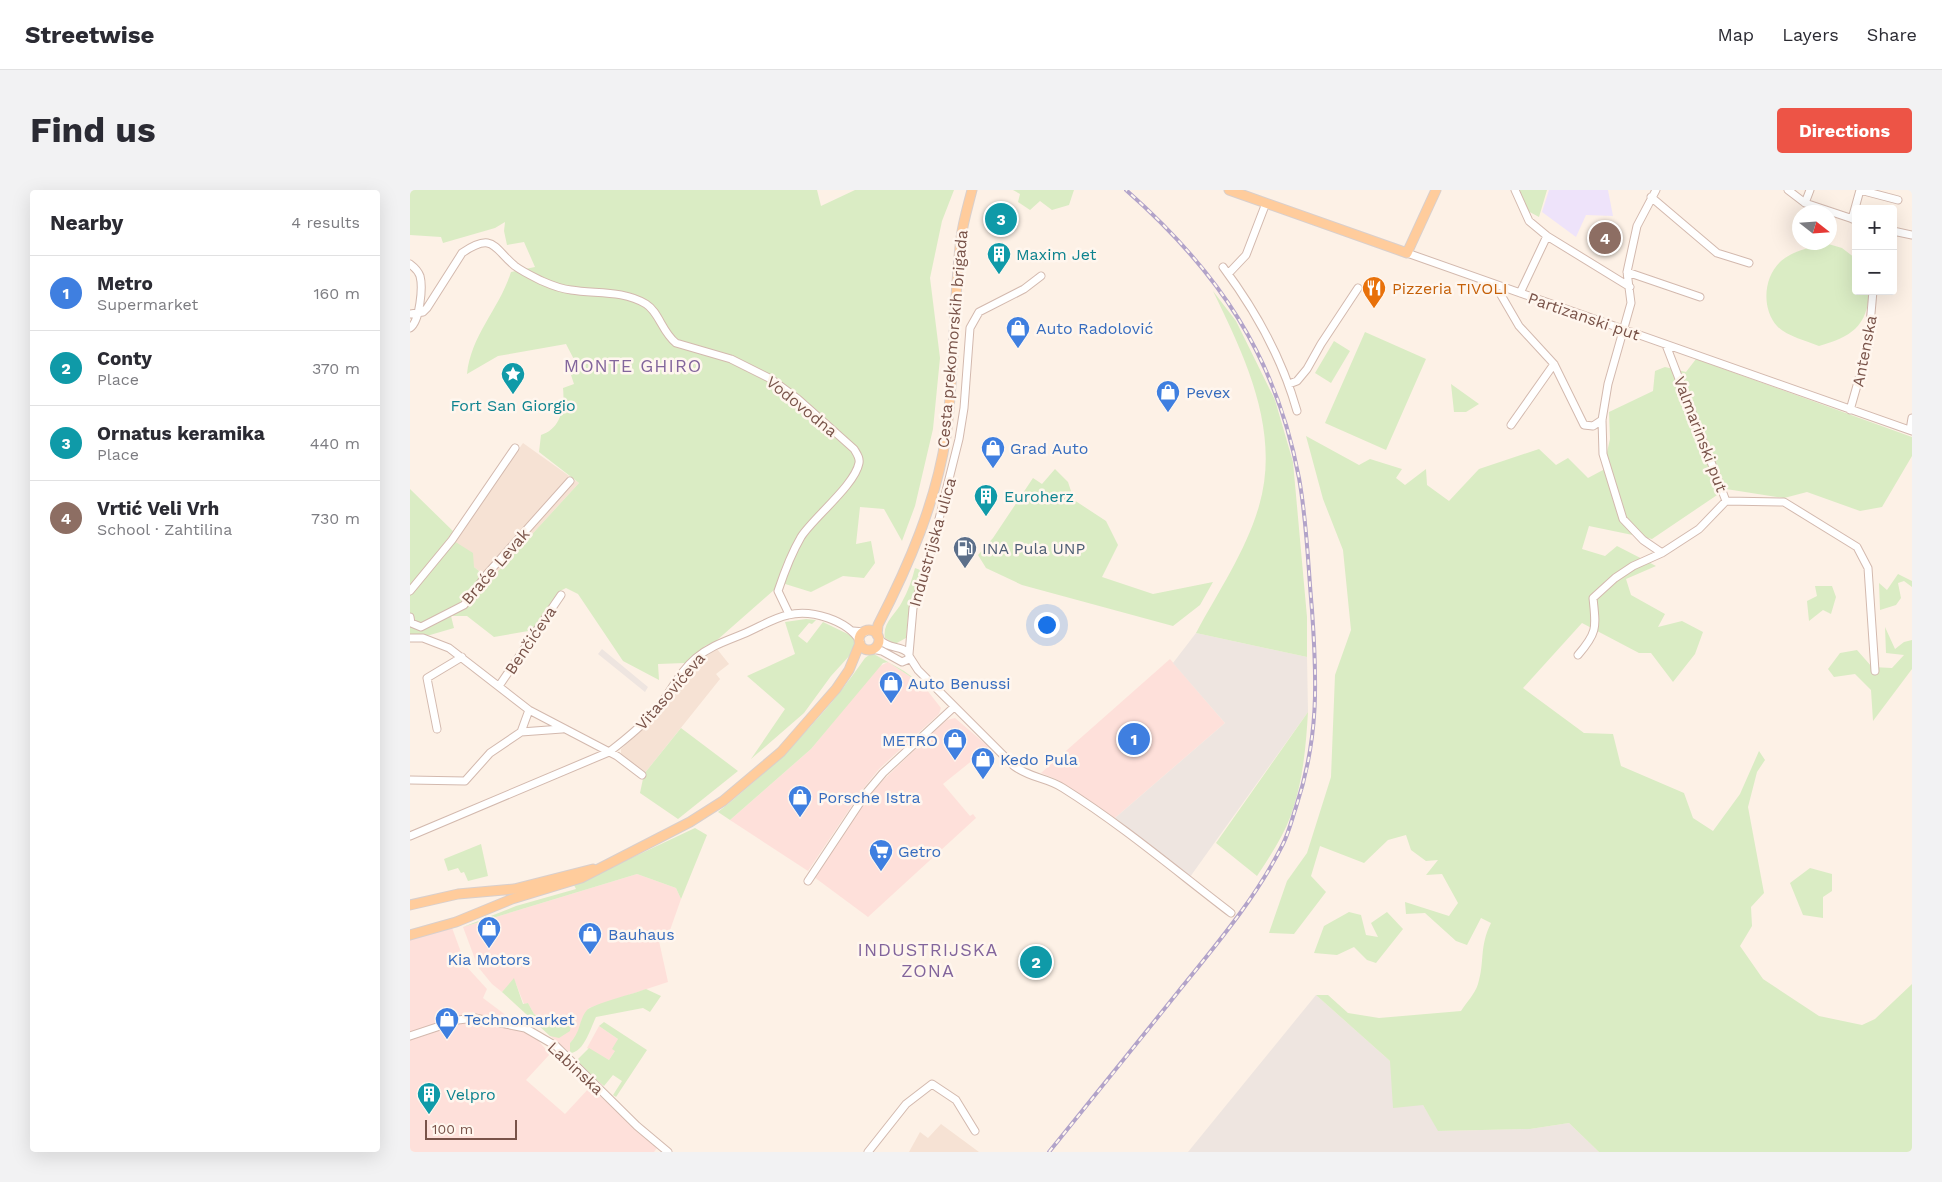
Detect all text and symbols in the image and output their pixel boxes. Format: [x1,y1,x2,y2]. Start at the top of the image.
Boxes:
text: Streetwise [25,21,154,49]
text: Map [1717,24,1754,45]
text: Layers [1782,24,1839,45]
text: Share [1867,24,1917,45]
button: Directions [1777,108,1912,153]
text: Find us [30,109,156,151]
pin: 3 [985,200,1017,238]
north arrow [1792,205,1837,250]
map controls [1852,205,1897,295]
button: + [1852,205,1897,250]
text: Nearby [50,210,123,235]
text: 4 results [291,213,360,232]
pin: 4 [1589,219,1621,257]
street label: Cesta prekomorskih brigada [933,229,972,449]
building icon: Maxim Jet [986,241,1012,275]
place label: Maxim Jet [1016,245,1097,264]
button: − [1852,250,1897,295]
text: Metro [97,272,153,295]
restaurant icon: Pizzeria TIVOLI [1361,275,1387,309]
place label: Pizzeria TIVOLI [1392,279,1508,298]
text: 1 [63,284,69,303]
text: 160 m [313,284,360,303]
street label: Partizanski put [1525,288,1643,345]
text: Supermarket [97,295,198,314]
street label: Antenska [1848,314,1881,389]
shop icon: Auto Radolović [1005,315,1031,349]
place label: Auto Radolović [1036,319,1153,338]
text: Conty [97,347,152,370]
district label: MONTE GHIRO [564,355,702,376]
text: 2 [61,359,71,378]
text: 370 m [312,359,360,378]
place icon: Fort San Giorgio [500,361,526,395]
text: Place [97,370,139,389]
street label: Vodovodna [762,372,841,441]
street label: Valmarinski put [1670,374,1731,495]
shop icon: Pevex [1155,379,1181,413]
place label: Pevex [1186,383,1230,402]
place label: Fort San Giorgio [450,396,576,415]
text: Ornatus keramika [97,422,265,445]
text: 3 [61,434,71,453]
text: 440 m [310,434,360,453]
shop icon: Grad Auto [980,435,1006,469]
place label: Grad Auto [1010,439,1088,458]
text: Place [97,445,139,464]
street label: Industrijska ulica [905,476,960,609]
building icon: Euroherz [973,483,999,517]
place label: Euroherz [1004,487,1074,506]
text: Vrtić Veli Vrh [97,497,219,520]
text: 4 [61,509,71,528]
text: 730 m [311,509,360,528]
text: School · Zahtilina [97,520,232,539]
street label: Braće Levak [457,525,533,608]
fuel station icon: INA Pula UNP [952,535,978,569]
place label: INA Pula UNP [982,539,1086,558]
street label: Benčićeva [501,603,560,678]
your location [1034,612,1060,638]
street label: Vitasovićeva [632,649,709,734]
shop icon: Auto Benussi [878,670,904,704]
place label: Auto Benussi [908,674,1011,693]
pin: 1 [1118,720,1150,758]
shop icon: METRO [942,727,968,761]
place label: METRO [882,731,938,750]
shop icon: Kedo Pula [970,746,996,780]
place label: Kedo Pula [1000,750,1078,769]
shop icon: Porsche Istra [787,784,813,818]
place label: Porsche Istra [818,788,920,807]
supermarket icon: Getro [868,838,894,872]
place label: Getro [898,842,941,861]
shop icon: Kia Motors [476,915,502,949]
shop icon: Bauhaus [577,921,603,955]
place label: Bauhaus [608,925,675,944]
district label: INDUSTRIJSKA ZONA [858,939,998,981]
pin: 2 [1020,943,1052,981]
place label: Kia Motors [448,950,530,969]
shop icon: Technomarket [434,1006,460,1040]
place label: Technomarket [464,1010,575,1029]
street label: Labinska [544,1038,607,1099]
building icon: Velpro [416,1081,442,1115]
place label: Velpro [446,1085,496,1104]
scale bar [425,1117,518,1140]
text: 100 m [432,1121,473,1137]

